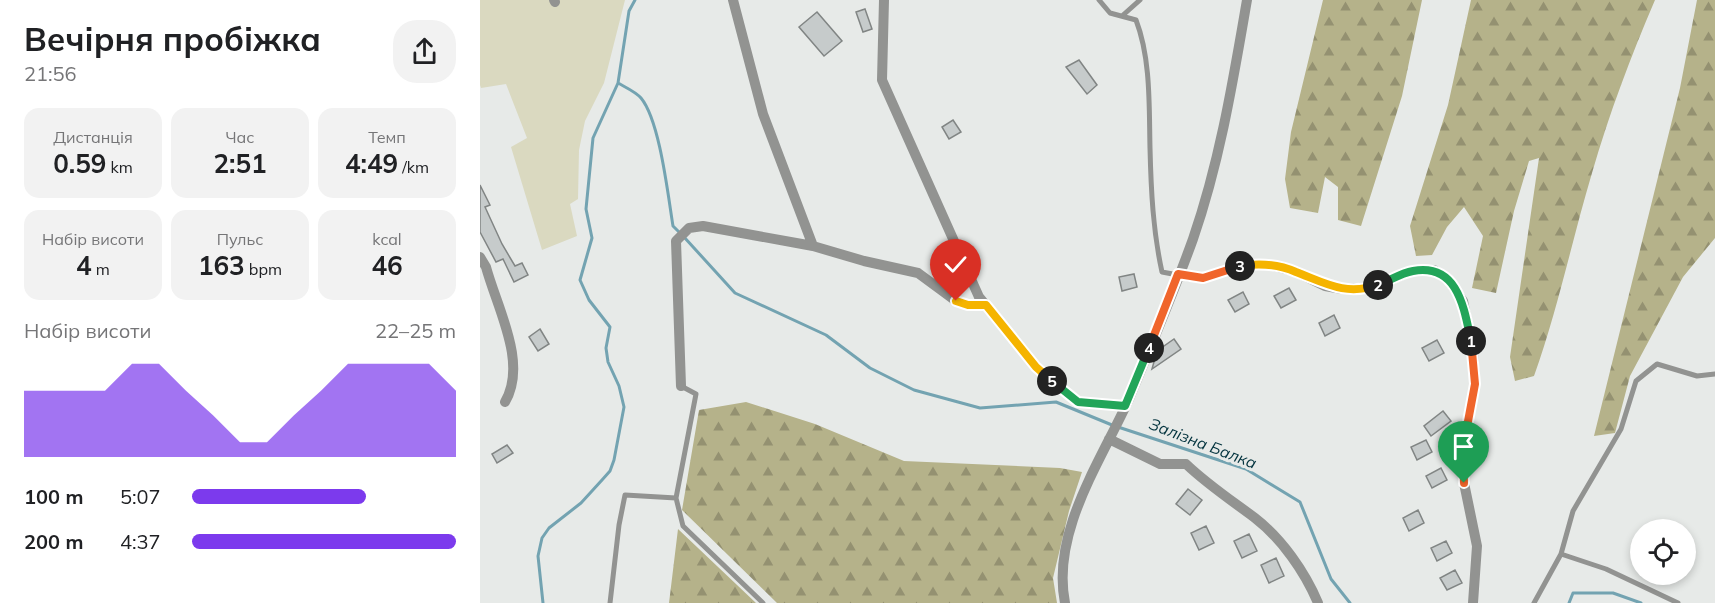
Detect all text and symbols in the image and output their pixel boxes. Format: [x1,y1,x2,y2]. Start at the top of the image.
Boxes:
text: Вечірня пробіжка [24,18,321,59]
button: share [393,20,456,83]
text: 21:56 [24,61,77,86]
text: Дистанція [53,127,133,147]
text: Час [226,127,254,147]
text: Темп [368,127,406,147]
text: 0.59 [53,147,106,180]
text: 2:51 [213,147,267,180]
text: 4:49 [345,147,398,180]
text: km [106,157,133,177]
text: /km [398,157,429,177]
text: Набір висоти [42,229,144,249]
text: Пульс [217,229,263,249]
text: kcal [372,229,402,249]
pin [930,239,981,301]
icon: check [939,248,972,281]
text: 4 [76,249,92,282]
text: 163 [198,249,245,282]
text: 46 [371,249,403,282]
pin: 3 [1225,251,1255,281]
text: 3 [1235,256,1245,276]
text: m [92,259,110,279]
text: bpm [245,259,282,279]
pin: 2 [1363,270,1393,300]
text: 2 [1373,275,1383,295]
text: Набір висоти [24,318,151,343]
text: 22–25 m [375,318,456,343]
pin: 1 [1456,326,1486,356]
text: 1 [1466,331,1476,351]
pin: 4 [1134,333,1164,363]
text: 4 [1144,338,1154,358]
pin: 5 [1037,366,1067,396]
text: 5 [1047,371,1057,391]
water label: Залізна Балка [1146,413,1260,473]
pin [1438,421,1489,483]
icon: arrive [1447,430,1480,463]
text: 100 m [24,484,83,509]
text: 5:07 [120,484,161,509]
map controls [1630,519,1696,585]
button: locate [1630,519,1696,585]
text: 200 m [24,529,83,554]
text: 4:37 [120,529,161,554]

